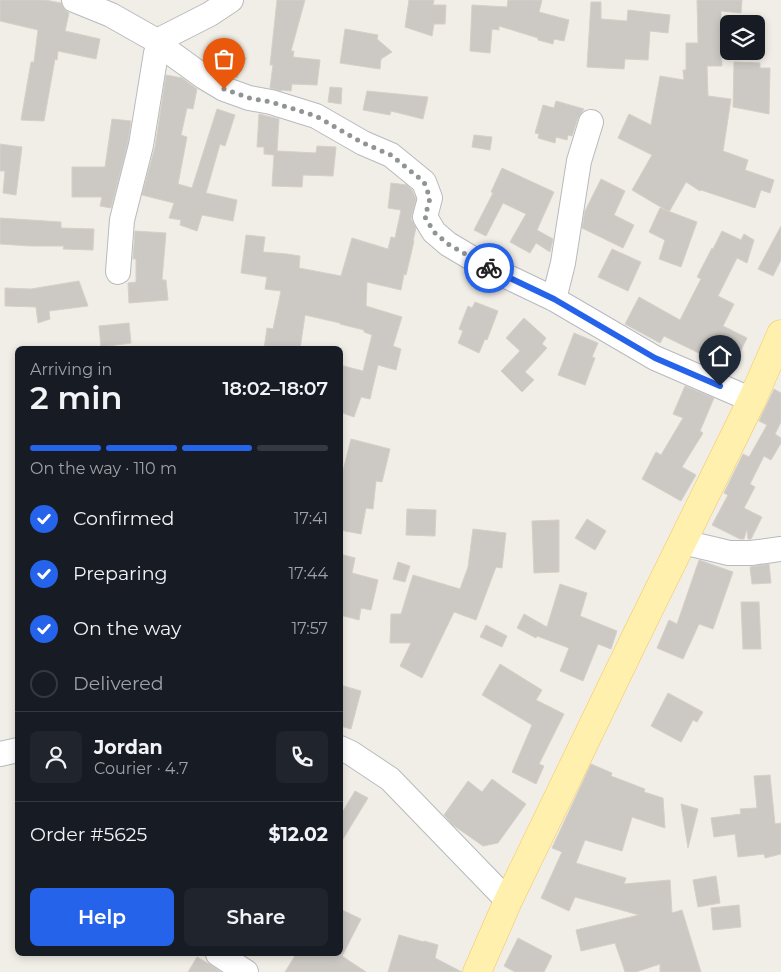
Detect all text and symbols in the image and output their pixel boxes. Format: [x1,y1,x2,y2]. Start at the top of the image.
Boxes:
map controls [720,15,765,60]
button: layers [720,15,765,60]
pin [203,38,245,89]
icon: bag [210,45,238,73]
courier [464,243,514,293]
icon: bike [475,254,503,282]
pin [699,335,741,386]
icon: home [706,342,734,370]
text: Arriving in [30,360,112,379]
text: 18:02–18:07 [222,377,328,400]
text: 2 min [30,378,122,417]
text: On the way · 110 m [30,459,177,478]
icon: check [30,505,58,533]
text: Confirmed [73,507,174,530]
text: 17:41 [294,509,328,528]
icon: check [30,560,58,588]
text: Preparing [73,562,168,585]
text: 17:44 [289,564,328,583]
icon: check [30,615,58,643]
text: On the way [73,617,181,640]
text: 17:57 [291,619,328,638]
text: Delivered [73,672,164,695]
button: person [30,731,82,783]
button: phone [276,731,328,783]
text: Jordan [94,736,163,759]
text: Courier · 4.7 [94,759,188,778]
text: Order #5625 [30,823,147,846]
text: $12.02 [268,823,328,846]
button: Help [30,888,174,946]
button: Share [184,888,328,946]

